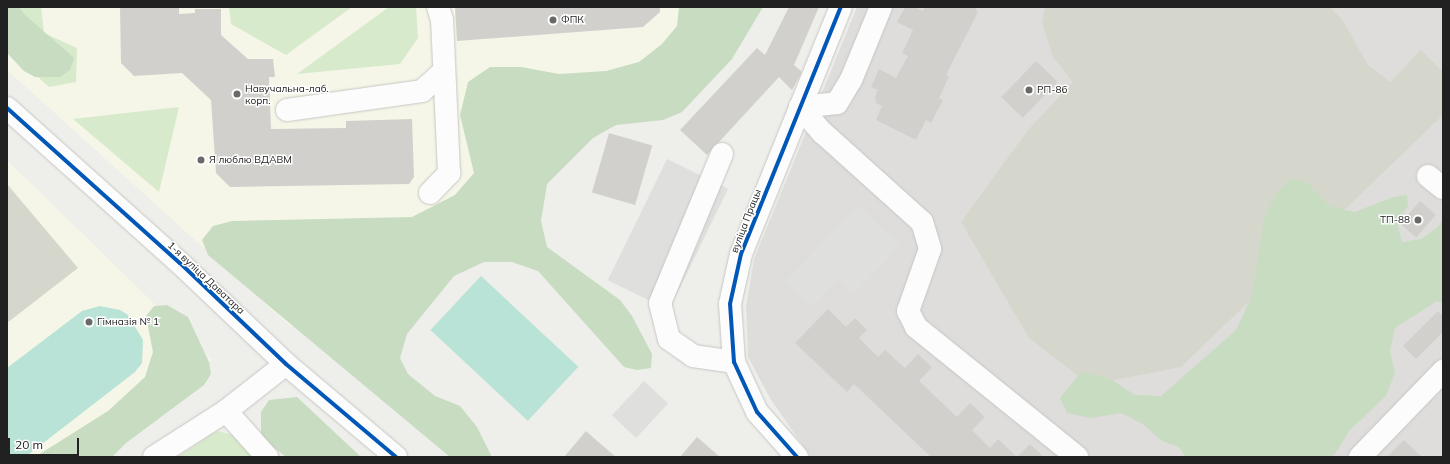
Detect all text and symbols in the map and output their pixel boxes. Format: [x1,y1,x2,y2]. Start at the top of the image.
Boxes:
place label: ФПК [561,14,584,26]
marker: ФПК [548,15,558,25]
place label: Навучальна-лаб. корп. [245,82,329,106]
place label: РП-86 [1037,84,1067,96]
marker: РП-86 [1024,85,1034,95]
marker: Навучальна-лаб. корп. [232,89,242,99]
place label: Я люблю ВДАВМ [209,154,292,166]
marker: Я люблю ВДАВМ [196,155,206,165]
street label: вуліца Працы [728,187,764,255]
place label: ТП-88 [1380,214,1410,226]
marker: ТП-88 [1413,215,1423,225]
street label: 1-я вуліца Даватара [165,239,247,317]
place label: Гімназія № 1 [97,316,159,328]
marker: Гімназія № 1 [84,317,94,327]
scale bar [10,430,81,456]
text: 20 m [15,437,43,452]

